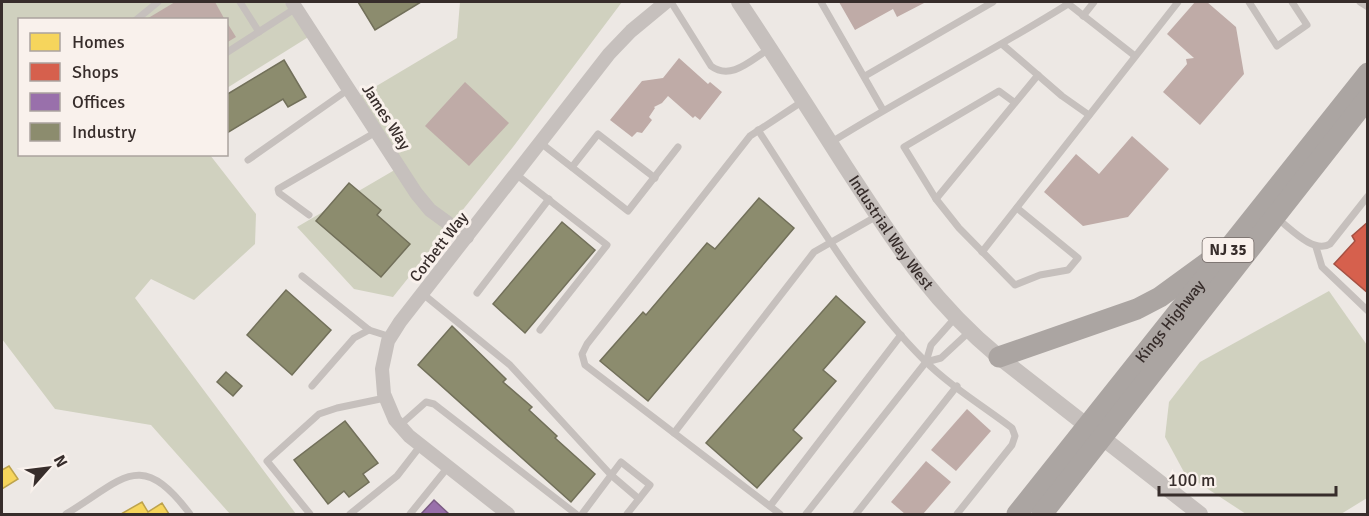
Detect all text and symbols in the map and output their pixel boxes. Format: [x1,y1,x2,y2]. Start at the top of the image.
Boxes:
legend [18,18,228,156]
text: Homes [72,31,125,53]
text: Shops [72,61,119,83]
street label: James Way [357,80,415,154]
text: Offices [72,91,125,113]
text: Industry [72,121,137,143]
street label: Industrial Way West [844,171,938,294]
street label: Corbett Way [405,208,473,286]
road number: NJ 35 [1202,238,1254,262]
street label: Kings Highway [1131,276,1210,367]
north arrow [18,438,78,498]
text: N [49,452,72,471]
scale bar [1159,459,1336,497]
text: 100 m [1168,469,1215,491]

